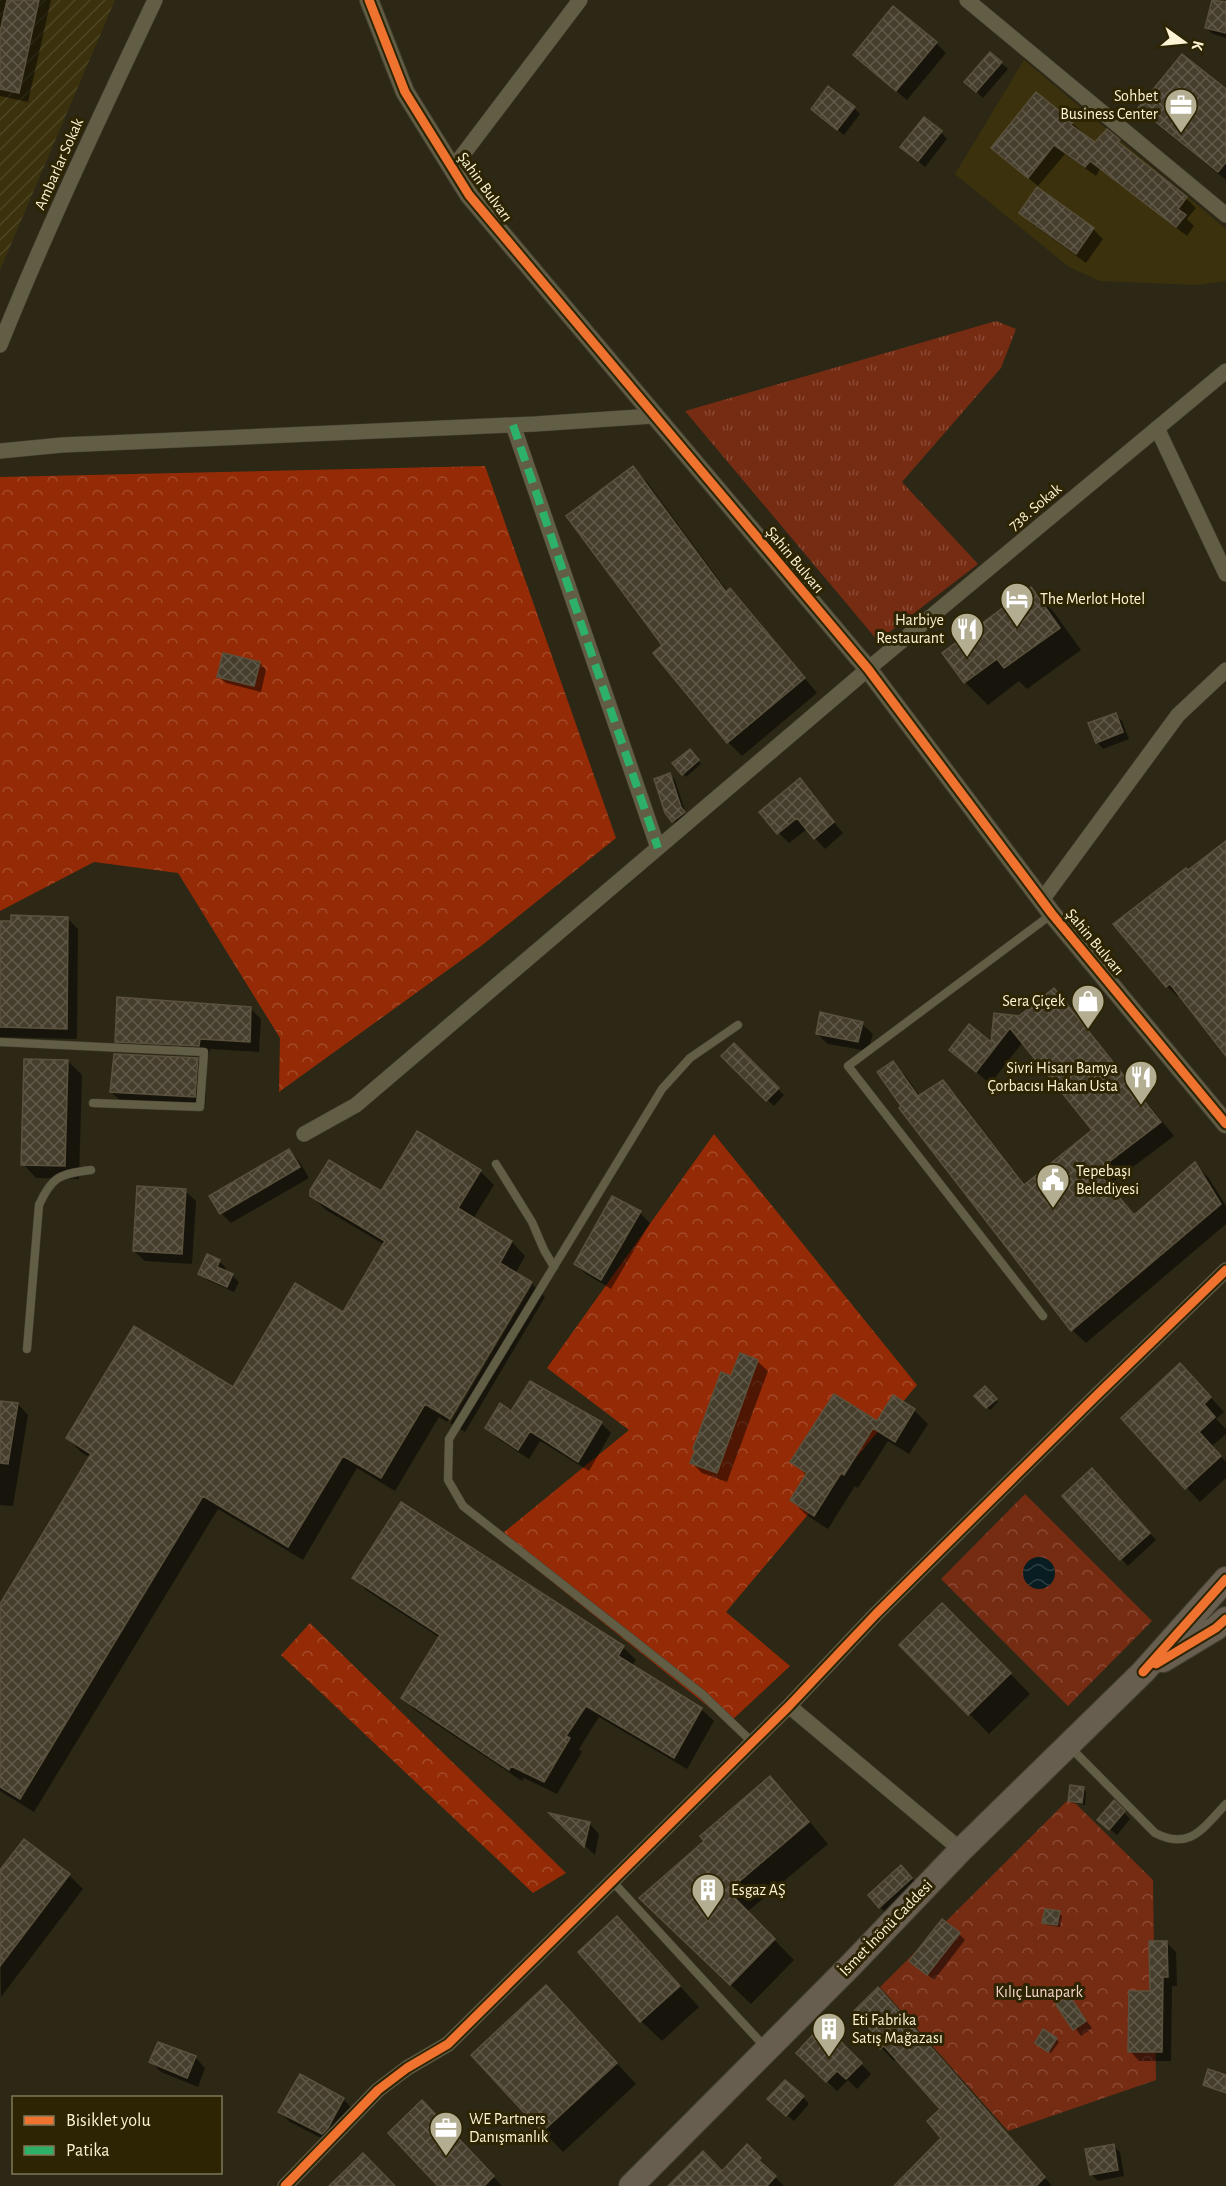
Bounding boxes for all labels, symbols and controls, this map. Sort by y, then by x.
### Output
north arrow [1154,12,1214,72]
text: K [1188,39,1206,53]
office icon: Sohbet Business Center [1163,87,1199,134]
place label: Sohbet Business Center [1060,88,1159,122]
street label: Ambarlar Sokak [32,115,87,212]
street label: Şahin Bulvarı [455,149,515,225]
street label: 738. Sokak [1005,480,1065,534]
street label: Şahin Bulvarı [763,524,827,596]
hotel icon: The Merlot Hotel [999,581,1035,628]
place label: The Merlot Hotel [1040,591,1145,607]
restaurant icon: Harbiye Restaurant [949,611,985,658]
place label: Harbiye Restaurant [876,612,944,646]
street label: Şahin Bulvarı [1063,906,1127,978]
shop icon: Sera Çiçek [1070,983,1106,1030]
place label: Sera Çiçek [1002,993,1066,1009]
restaurant icon: Sivri Hisarı Bamya Çorbacısı Hakan Usta [1123,1059,1159,1106]
place label: Sivri Hisarı Bamya Çorbacısı Hakan Usta [988,1060,1118,1094]
public building icon: Tepebaşı Belediyesi [1035,1162,1071,1209]
place label: Tepebaşı Belediyesi [1076,1163,1139,1198]
building icon: Esgaz AŞ [690,1872,726,1919]
street label: İsmet İnönü Caddesi [835,1876,936,1979]
place label: Esgaz AŞ [731,1882,786,1898]
park label: Kılıç Lunapark [995,1984,1083,2000]
building icon: Eti Fabrika Satış Mağazası [811,2011,847,2058]
place label: Eti Fabrika Satış Mağazası [852,2012,943,2046]
legend [12,2096,222,2174]
office icon: WE Partners Danışmanlık [428,2110,464,2157]
place label: WE Partners Danışmanlık [469,2111,549,2145]
text: Bisiklet yolu [66,2112,151,2130]
text: Patika [66,2142,109,2160]

